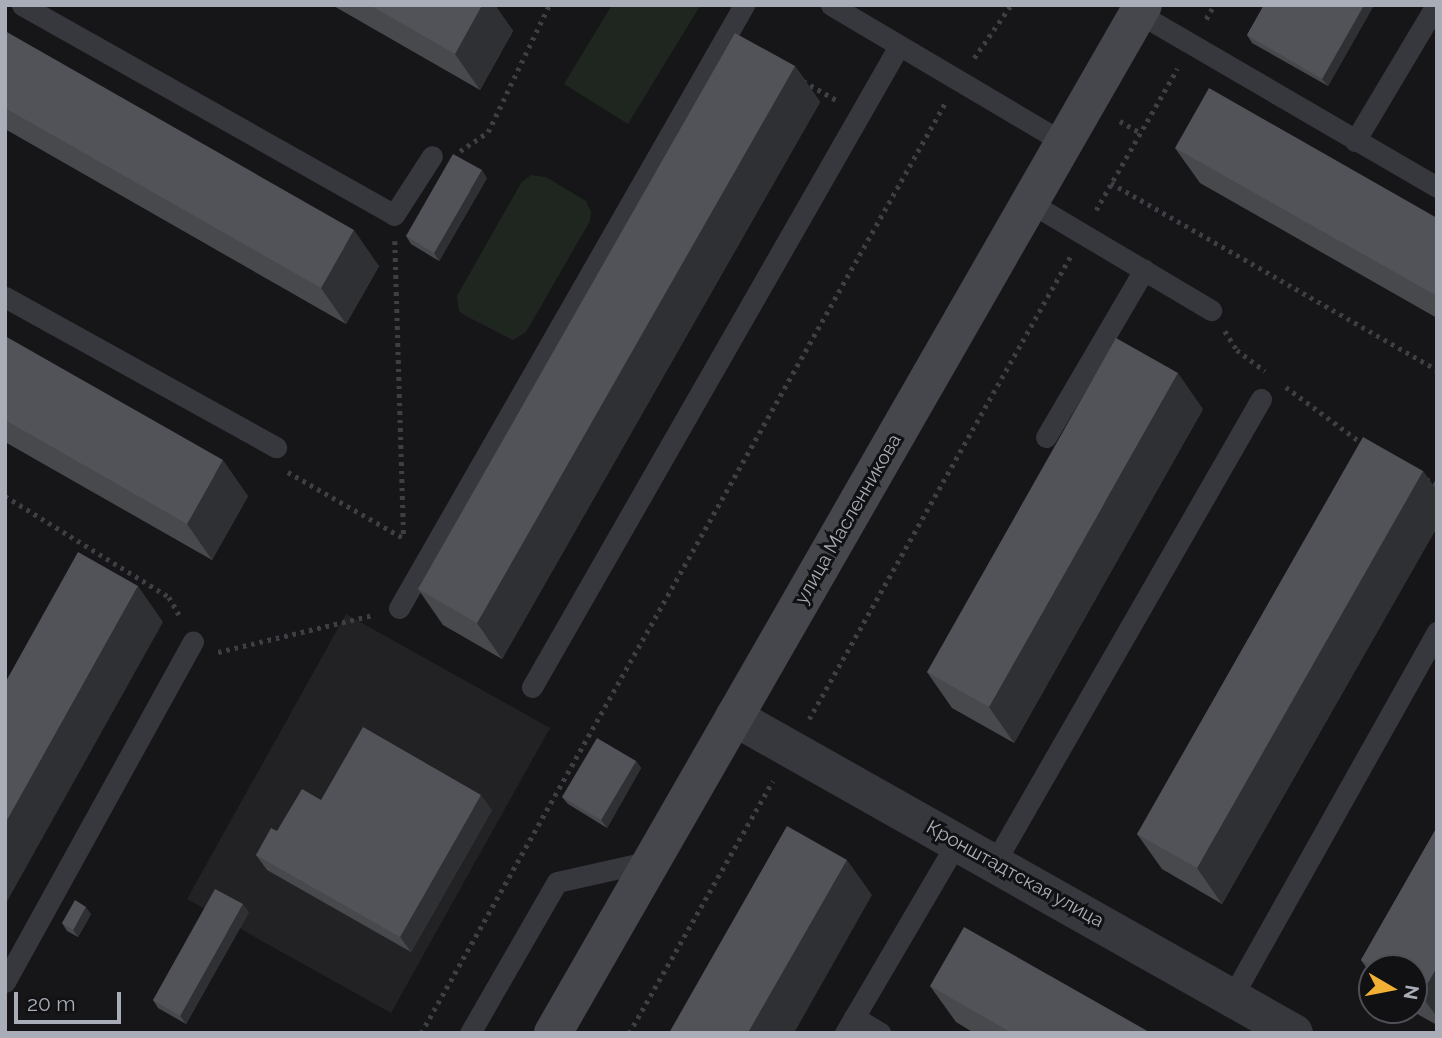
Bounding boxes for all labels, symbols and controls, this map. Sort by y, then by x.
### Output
street label: улица Масленникова [790,430,906,608]
street label: Кронштадтская улица [922,816,1108,932]
north arrow [1358,954,1428,1024]
scale bar [18,978,124,1022]
text: N [1400,983,1424,1001]
text: 20 m [27,991,75,1016]

